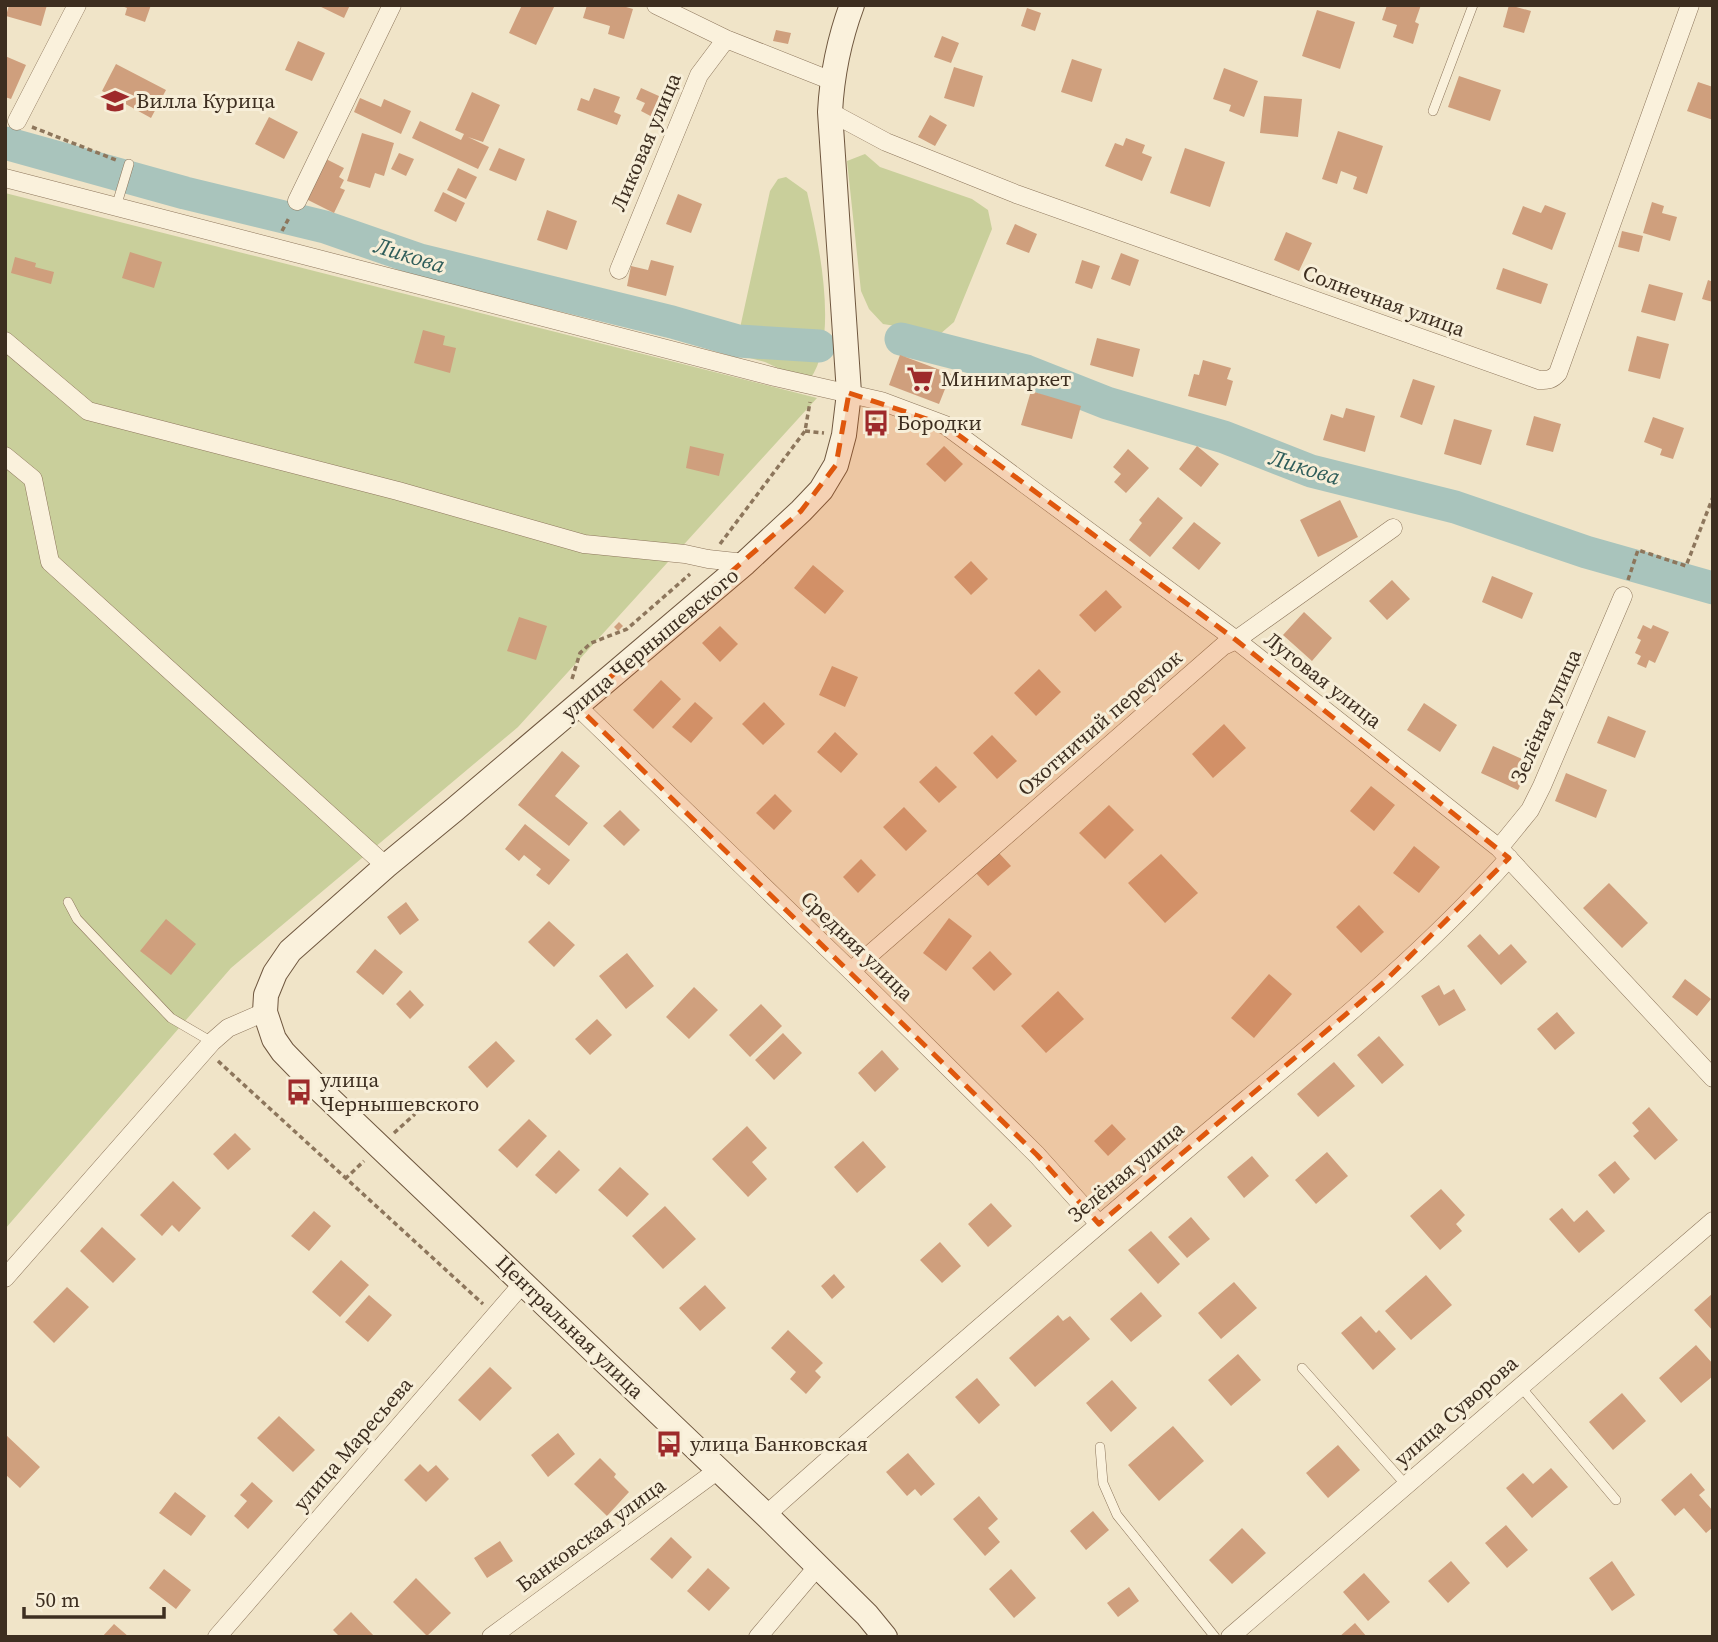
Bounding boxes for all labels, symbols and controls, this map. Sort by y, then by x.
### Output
street label: Ликовая улица [603,68,688,215]
school or university icon: Вилла Курица [100,86,130,116]
place label: Вилла Курица [136,86,275,115]
water label: Ликова [369,229,449,281]
street label: Солнечная улица [1299,258,1470,343]
supermarket icon: Минимаркет [905,364,935,394]
place label: Минимаркет [941,364,1071,393]
bus stop icon: Бородки [861,408,891,438]
place label: Бородки [897,408,982,437]
water label: Ликова [1264,441,1344,493]
street label: улица Чернышевского [555,561,745,726]
street label: Луговая улица [1258,624,1389,735]
street label: Охотничий переулок [1011,643,1189,802]
street label: Зелёная улица [1503,644,1588,787]
street label: Средняя улица [794,884,921,1007]
place label: улица Чернышевского [320,1065,479,1118]
bus stop icon: улица Чернышевского [284,1077,314,1107]
street label: Зелёная улица [1061,1114,1190,1229]
street label: Центральная улица [490,1248,651,1405]
street label: улица Суворова [1387,1348,1524,1473]
street label: улица Маресьева [286,1370,419,1517]
bus stop icon: улица Банковская [654,1429,684,1459]
place label: улица Банковская [690,1429,868,1458]
street label: Банковская улица [510,1470,671,1599]
scale bar [24,1576,164,1620]
text: 50 m [35,1585,80,1614]

